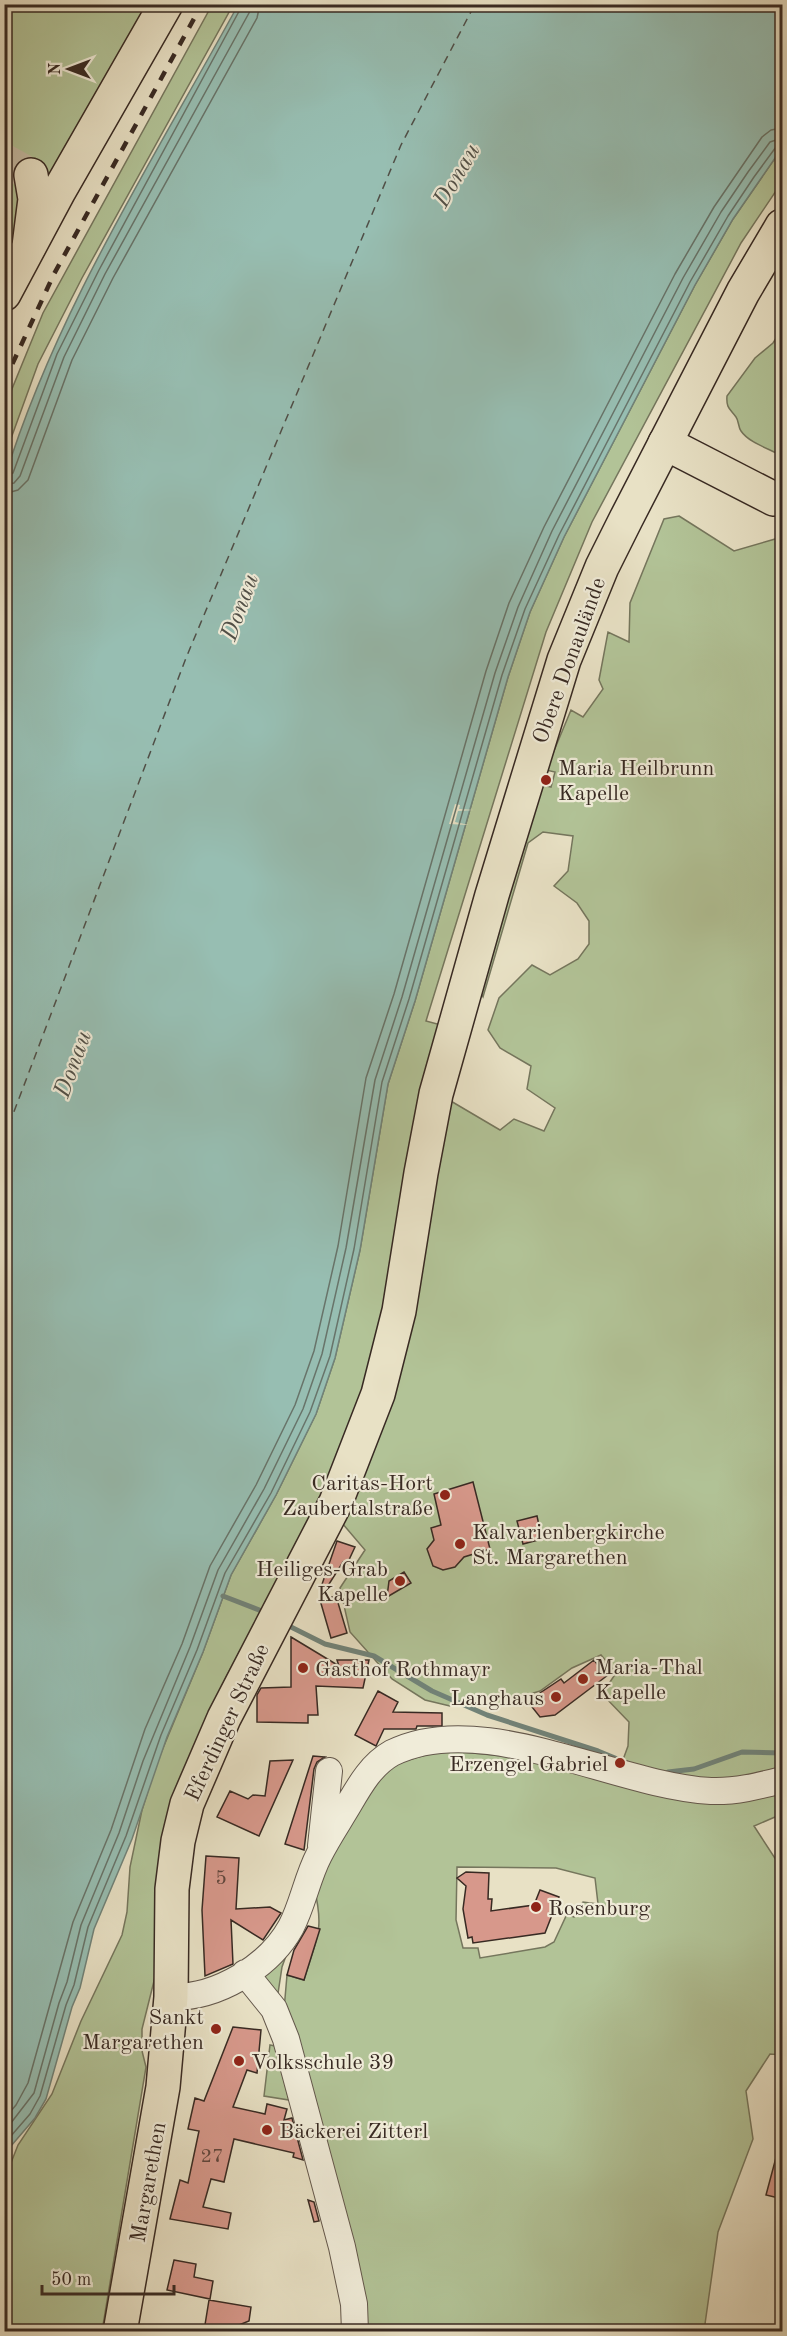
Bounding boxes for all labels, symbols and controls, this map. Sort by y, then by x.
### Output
north arrow [39,39,99,99]
text: N [48,62,64,75]
water label: Donau [429,140,486,213]
water label: Donau [217,571,264,645]
street label: Obere Donaulände [530,575,610,747]
place label: Maria Heilbrunn Kapelle [558,758,715,805]
marker: Maria Heilbrunn Kapelle [539,773,553,787]
water label: Donau [50,1028,97,1102]
place label: Caritas-Hort Zaubertalstraße [282,1473,433,1520]
marker: Caritas-Hort Zaubertalstraße [438,1488,452,1502]
place label: Kalvarienbergkirche St. Margarethen [472,1522,665,1569]
marker: Kalvarienbergkirche St. Margarethen [453,1537,467,1551]
place label: Heiliges-Grab Kapelle [256,1559,388,1606]
marker: Heiliges-Grab Kapelle [393,1574,407,1588]
street label: Eferdinger Straße [182,1641,274,1805]
place label: Maria-Thal Kapelle [595,1657,703,1704]
place label: Gasthof Rothmayr [315,1659,490,1681]
marker: Gasthof Rothmayr [296,1661,310,1675]
marker: Maria-Thal Kapelle [576,1672,590,1686]
place label: Langhaus [450,1688,544,1710]
marker: Langhaus [549,1690,563,1704]
place label: Erzengel Gabriel [449,1754,608,1776]
marker: Erzengel Gabriel [613,1756,627,1770]
house number: 5 [215,1869,227,1889]
place label: Rosenburg [548,1898,650,1920]
marker: Rosenburg [529,1900,543,1914]
place label: Sankt Margarethen [82,2007,204,2054]
marker: Sankt Margarethen [209,2022,223,2036]
place label: Volksschule 39 [251,2052,394,2074]
marker: Volksschule 39 [232,2054,246,2068]
street label: Margarethen [128,2120,170,2244]
place label: Bäckerei Zitterl [279,2121,428,2143]
marker: Bäckerei Zitterl [260,2123,274,2137]
house number: 27 [200,2147,224,2167]
scale bar [42,2258,174,2296]
text: 50 m [51,2271,91,2289]

